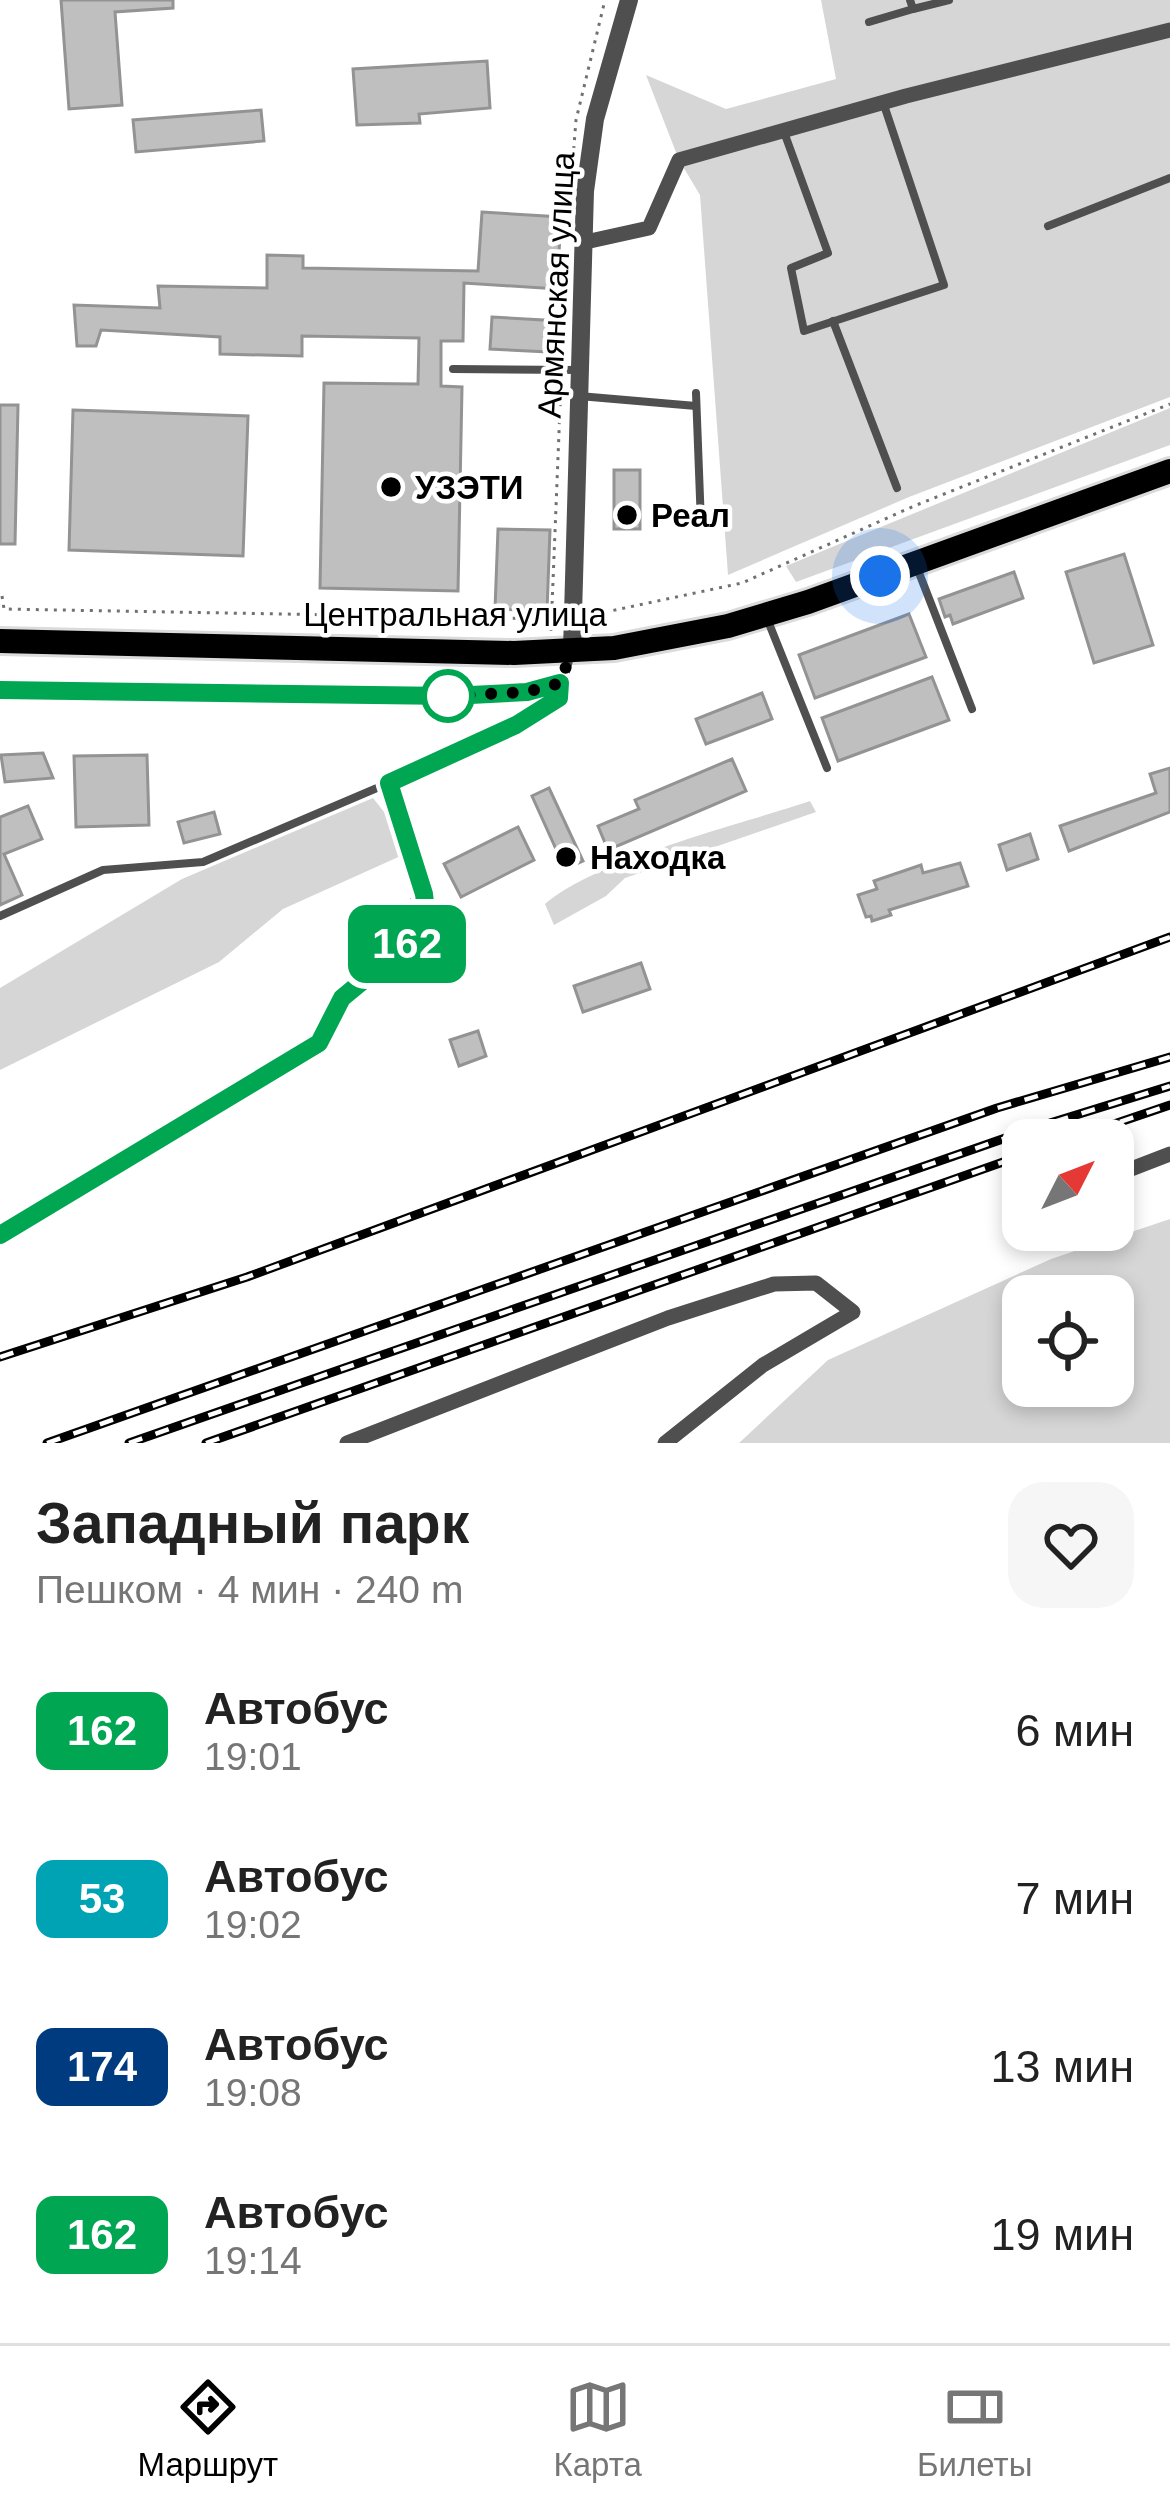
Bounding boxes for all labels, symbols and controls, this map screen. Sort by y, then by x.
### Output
street label: Армянская улица [531,150,581,419]
place label: УЗЭТИ [415,469,524,506]
marker: УЗЭТИ [378,474,404,500]
place label: Реал [651,497,730,534]
marker: Реал [614,502,640,528]
your location [850,546,910,606]
street label: Центральная улица [303,596,607,633]
unlabelled marker [423,671,473,721]
place label: Находка [590,839,726,876]
marker: Находка [553,844,579,870]
line badge: 162 [338,905,476,983]
text: 162 [372,920,442,967]
north arrow [1002,1119,1134,1251]
map controls [1002,1119,1134,1407]
button: locate [1002,1275,1134,1407]
button: heart [1008,1482,1134,1608]
text: Западный парк [36,1491,469,1555]
text: Пешком · 4 мин · 240 m [36,1568,463,1611]
text: Автобус [204,1683,389,1734]
text: 6 мин [1016,1705,1134,1756]
text: 162 [67,1707,137,1754]
text: 19:01 [204,1735,302,1778]
text: Автобус [204,1851,389,1902]
text: 7 мин [1016,1873,1134,1924]
text: 53 [79,1875,125,1922]
text: 19:02 [204,1903,302,1946]
text: Автобус [204,2019,389,2070]
text: 13 мин [991,2041,1134,2092]
text: 174 [67,2043,137,2090]
text: 19:08 [204,2071,302,2114]
text: Автобус [204,2187,389,2238]
text: 19 мин [991,2209,1134,2260]
text: 162 [67,2211,137,2258]
text: 19:14 [204,2239,302,2282]
tab: Маршрут [138,2374,278,2484]
tab: Карта [553,2374,642,2484]
tab: Билеты [917,2374,1032,2484]

